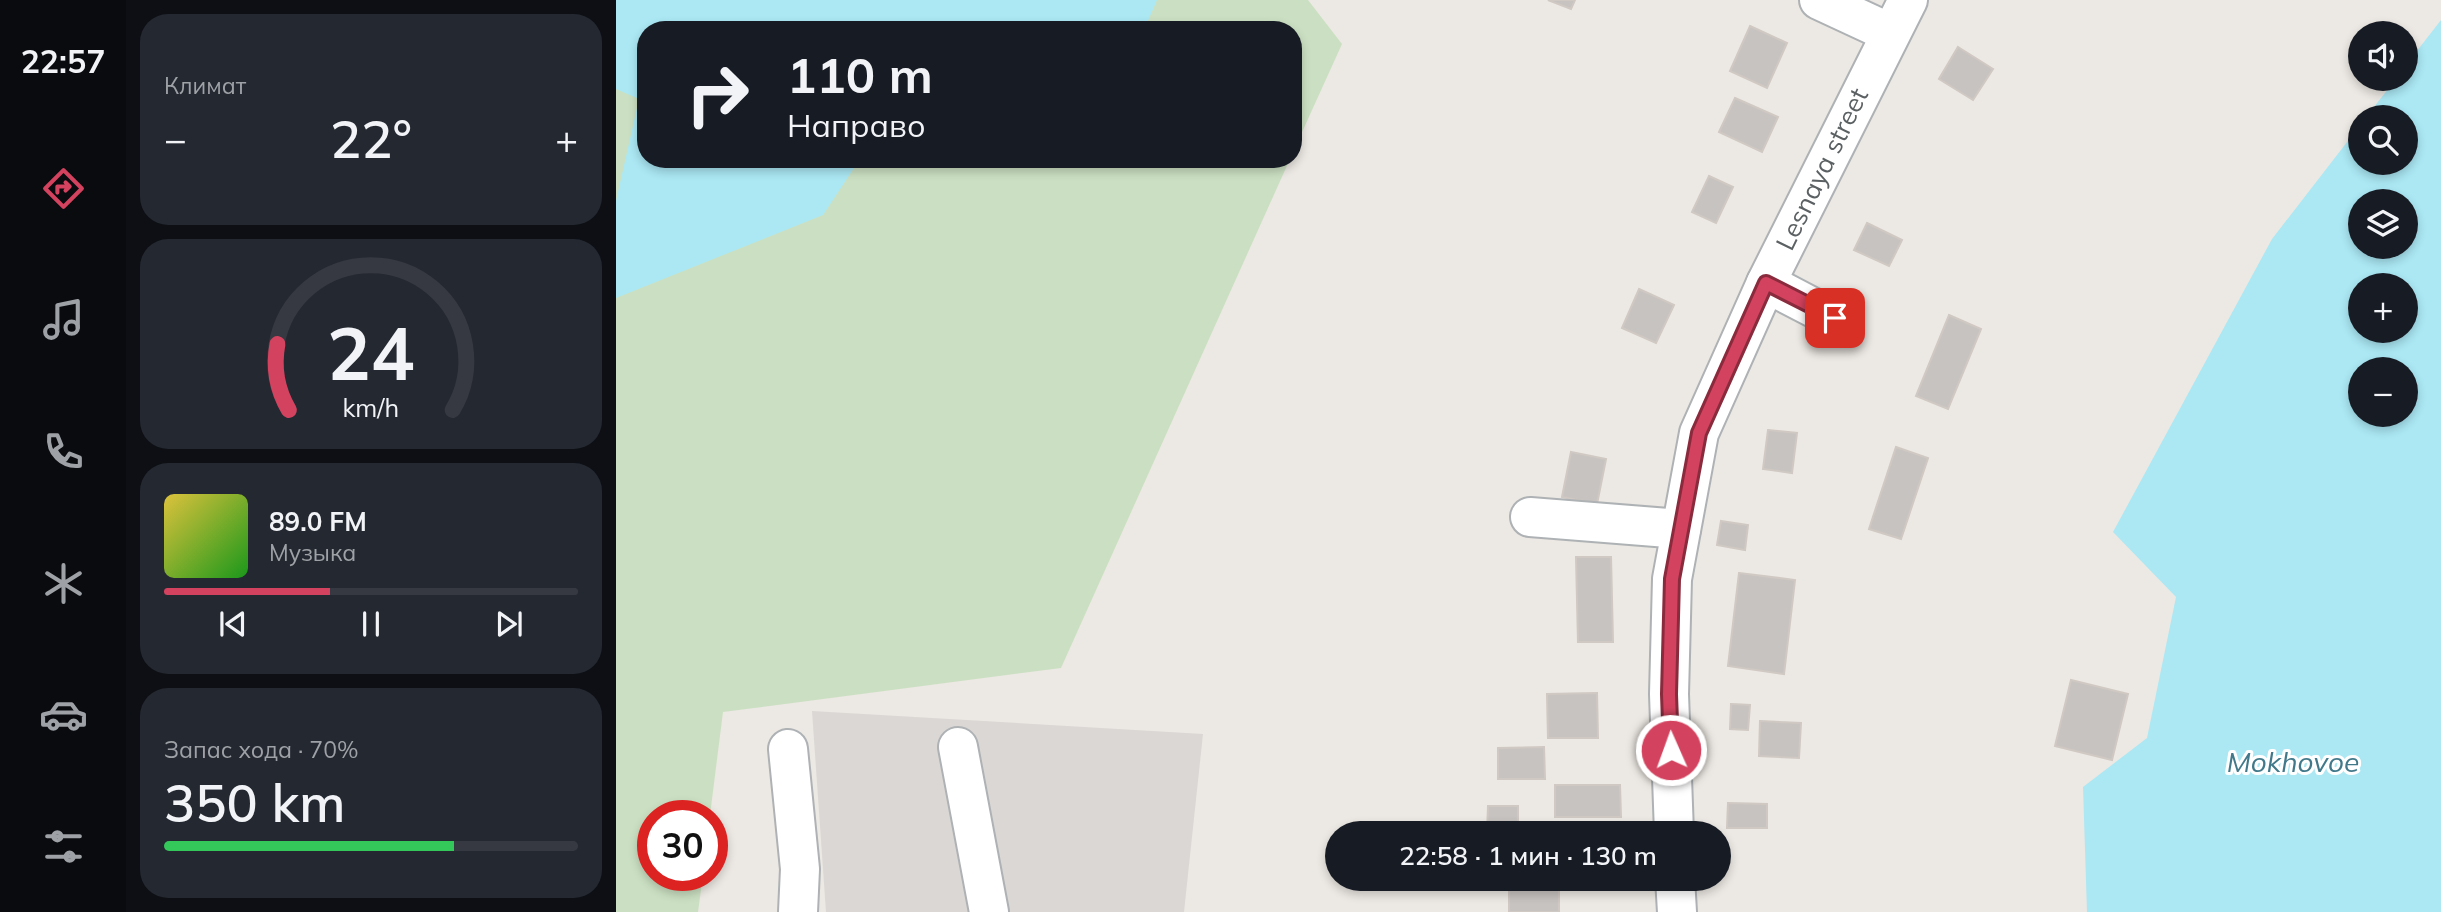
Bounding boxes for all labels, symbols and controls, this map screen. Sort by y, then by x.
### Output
map controls [2348,21,2418,427]
button: sound [2348,21,2418,91]
text: 22:57 [21,41,105,81]
text: 110 m [787,44,933,105]
icon: right [672,49,763,140]
text: Климат [164,71,246,100]
street label: Lesnaya street [1768,82,1875,255]
text: Направо [787,105,926,145]
button: search [2348,105,2418,175]
text: 22° [330,106,412,171]
text: − [164,115,187,163]
text: + [555,115,578,163]
icon: directions [39,164,88,213]
button: layers [2348,189,2418,259]
button: + [2348,273,2418,343]
pin [1805,288,1865,348]
icon: music [39,295,88,344]
icon: arrive [1816,299,1854,337]
text: 24 [327,307,415,398]
button: − [2348,357,2418,427]
text: km/h [343,392,399,423]
icon: phone [39,427,88,476]
text: 89.0 FM [269,505,367,538]
text: Музыка [269,538,356,567]
icon: climate [39,559,88,608]
icon: previous [214,605,252,643]
icon: pause [352,605,390,643]
icon: next [490,605,528,643]
icon: car [39,690,88,739]
position arrow [1634,713,1708,787]
text: Запас хода · 70% [164,735,359,764]
water label: Mokhovoe [2227,744,2359,779]
text: 350 km [164,770,345,835]
speed limit sign: 30 [637,800,728,891]
icon: filters [39,822,88,871]
text: 22:58 · 1 мин · 130 m [1399,839,1657,872]

